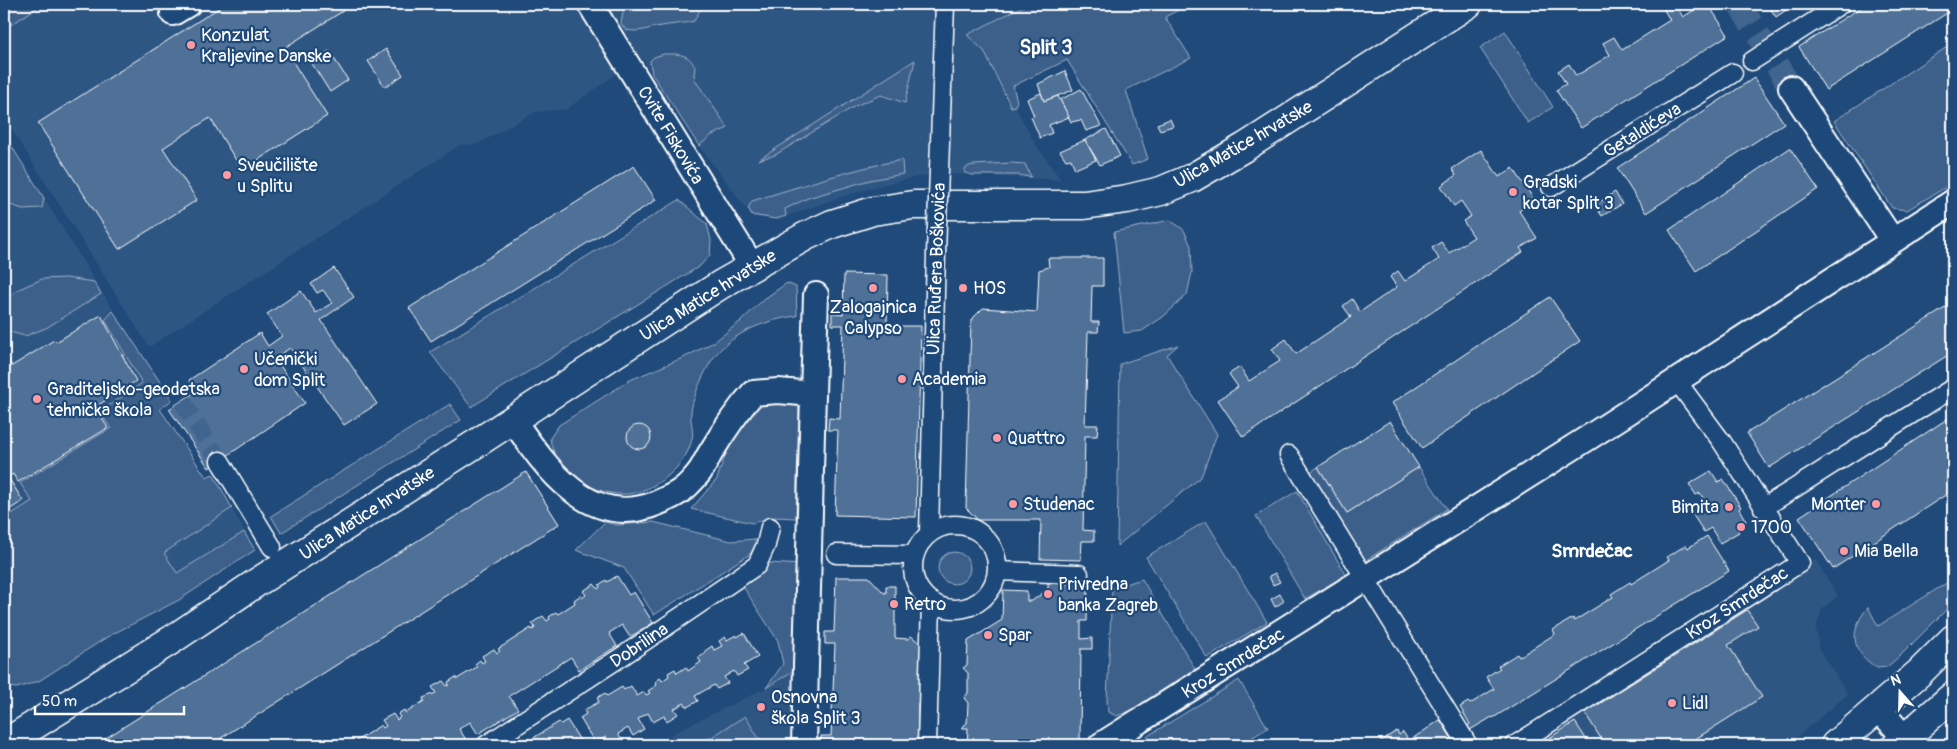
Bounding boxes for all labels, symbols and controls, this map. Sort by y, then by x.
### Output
place label: Konzulat Kraljevine Danske [201,24,332,68]
district label: Split 3 [1020,35,1072,60]
marker: Konzulat Kraljevine Danske [185,39,197,51]
street label: Cvite Fiskovića [632,82,709,189]
street label: Ulica Matice hrvatske [1170,95,1317,194]
street label: Getaldićeva [1599,98,1685,163]
place label: Sveučilište u Splitu [237,154,318,198]
marker: Sveučilište u Splitu [221,169,233,181]
place label: Gradski kotar Split 3 [1523,171,1614,215]
street label: Ulica Ruđera Boškovića [922,182,951,356]
marker: Gradski kotar Split 3 [1507,186,1519,198]
street label: Ulica Matice hrvatske [636,244,781,347]
place label: HOS [973,277,1006,300]
marker: Zalogajnica Calypso [867,282,879,294]
marker: HOS [957,282,969,294]
place label: Zalogajnica Calypso [829,296,917,340]
place label: Učenički dom Split [254,348,326,392]
marker: Učenički dom Split [238,363,250,375]
place label: Academia [912,368,986,391]
marker: Academia [896,373,908,385]
place label: Graditeljsko-geodetska tehnička škola [46,378,220,422]
marker: Graditeljsko-geodetska tehnička škola [31,393,43,405]
place label: Quattro [1007,427,1065,450]
marker: Quattro [991,432,1003,444]
street label: Ulica Matice hrvatske [295,461,439,566]
place label: Studenac [1023,493,1095,516]
place label: Monter [1811,493,1867,516]
place label: Bimita [1671,496,1719,519]
marker: Studenac [1007,498,1019,510]
marker: Monter [1870,498,1882,510]
marker: Bimita [1723,501,1735,513]
place label: 1700 [1751,516,1792,539]
marker: 1700 [1735,521,1747,533]
district label: Smrdečac [1551,539,1633,563]
place label: Mia Bella [1854,540,1918,563]
marker: Mia Bella [1838,545,1850,557]
street label: Kroz Smrdečac [1682,562,1793,645]
place label: Privredna banka Zagreb [1058,573,1158,617]
marker: Privredna banka Zagreb [1042,588,1054,600]
place label: Retro [904,593,947,616]
marker: Retro [888,598,900,610]
street label: Dobrilina [606,618,673,673]
street label: Kroz Smrdečac [1178,623,1289,704]
place label: Spar [998,624,1032,647]
marker: Spar [982,629,994,641]
north arrow [1874,666,1924,716]
text: N [1888,671,1903,690]
scale bar [35,684,184,716]
place label: Osnovna škola Split 3 [771,686,860,730]
text: 50 m [42,692,77,711]
place label: Lidl [1682,692,1708,715]
marker: Lidl [1666,697,1678,709]
marker: Osnovna škola Split 3 [755,701,767,713]

